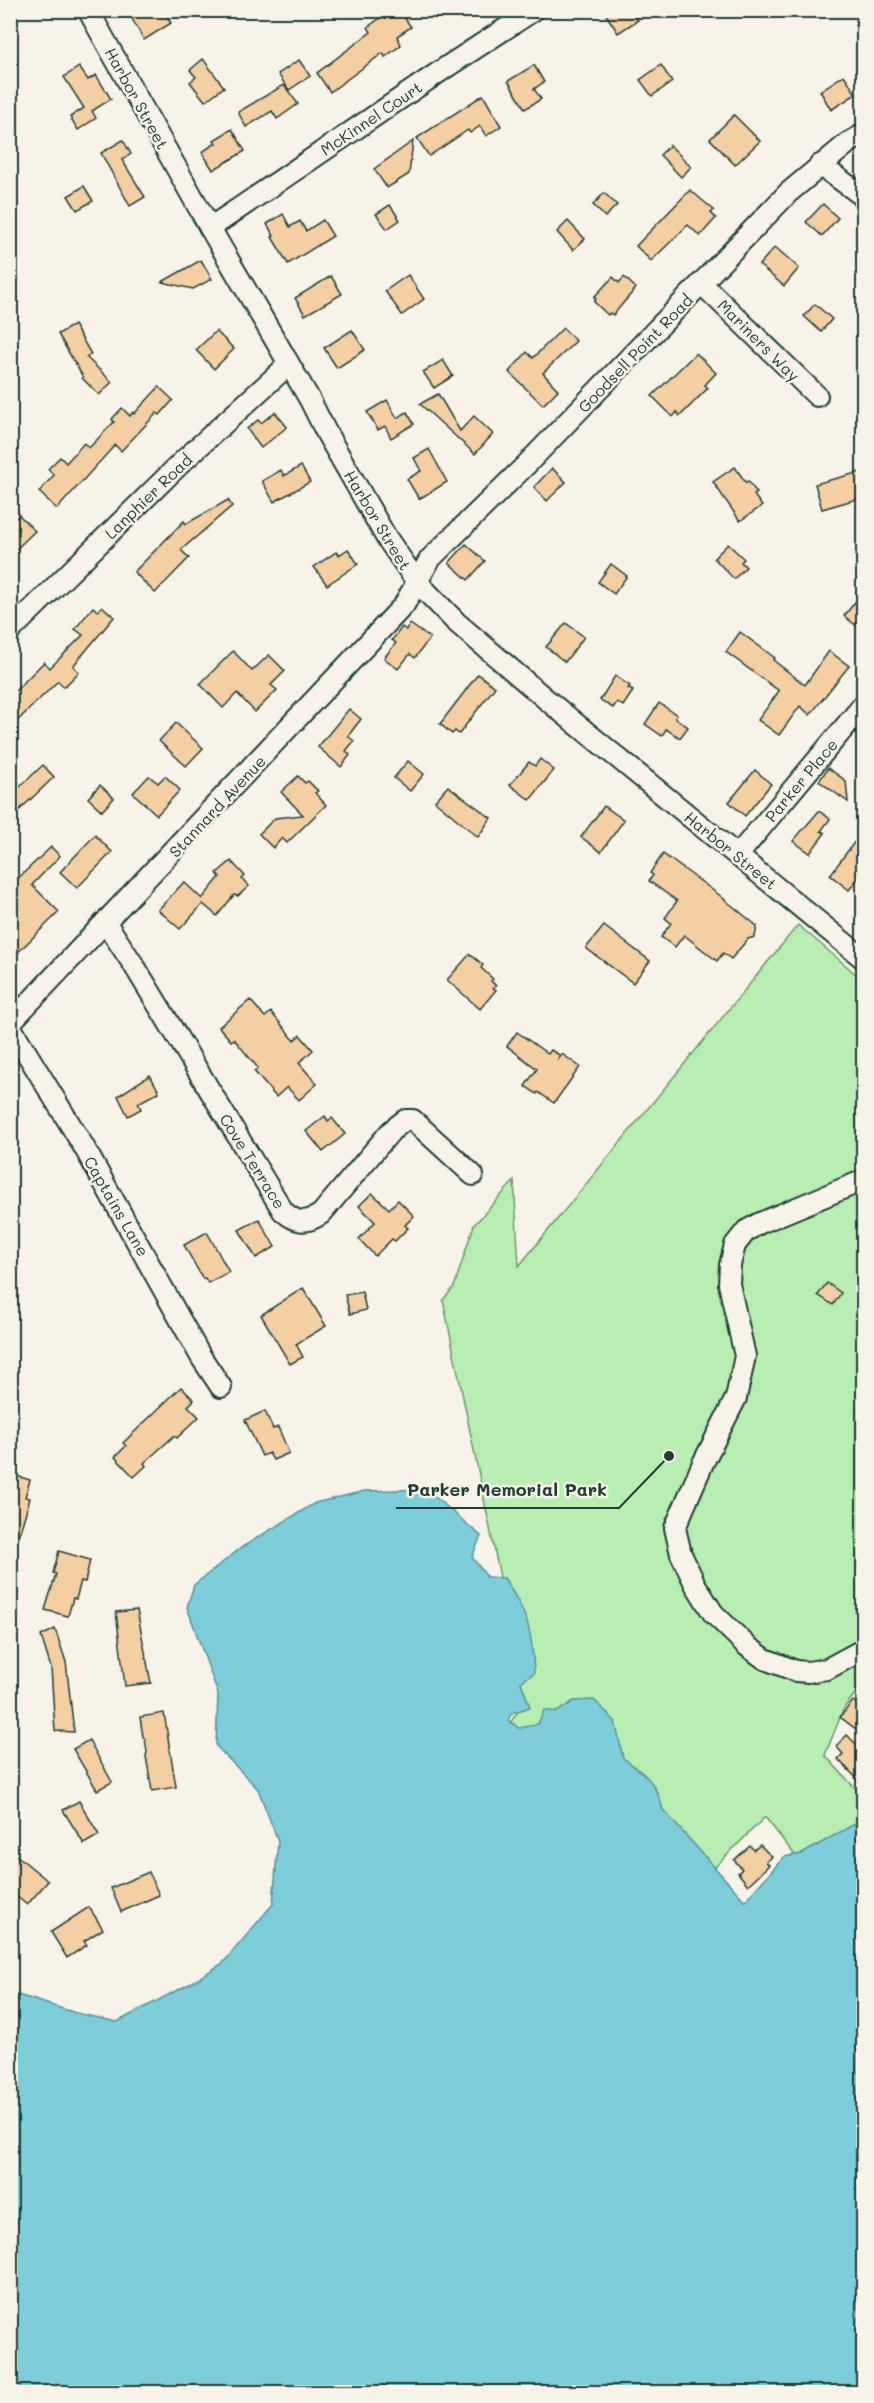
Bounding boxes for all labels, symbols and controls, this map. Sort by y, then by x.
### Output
street label: Harbor Street [100,43,174,153]
street label: McKinnel Court [316,76,426,160]
street label: Goodsell Point Road [573,289,697,417]
street label: Mariners Way [713,294,805,386]
street label: Lanphier Road [100,449,196,543]
street label: Harbor Street [340,466,416,574]
street label: Parker Place [760,734,842,826]
street label: Stannard Avenue [164,750,270,862]
street label: Harbor Street [680,806,782,894]
street label: Cove Terrace [215,1109,291,1213]
street label: Captains Lane [80,1152,154,1260]
callout: Parker Memorial Park [396,1472,619,1508]
text: Parker Memorial Park [407,1477,607,1501]

